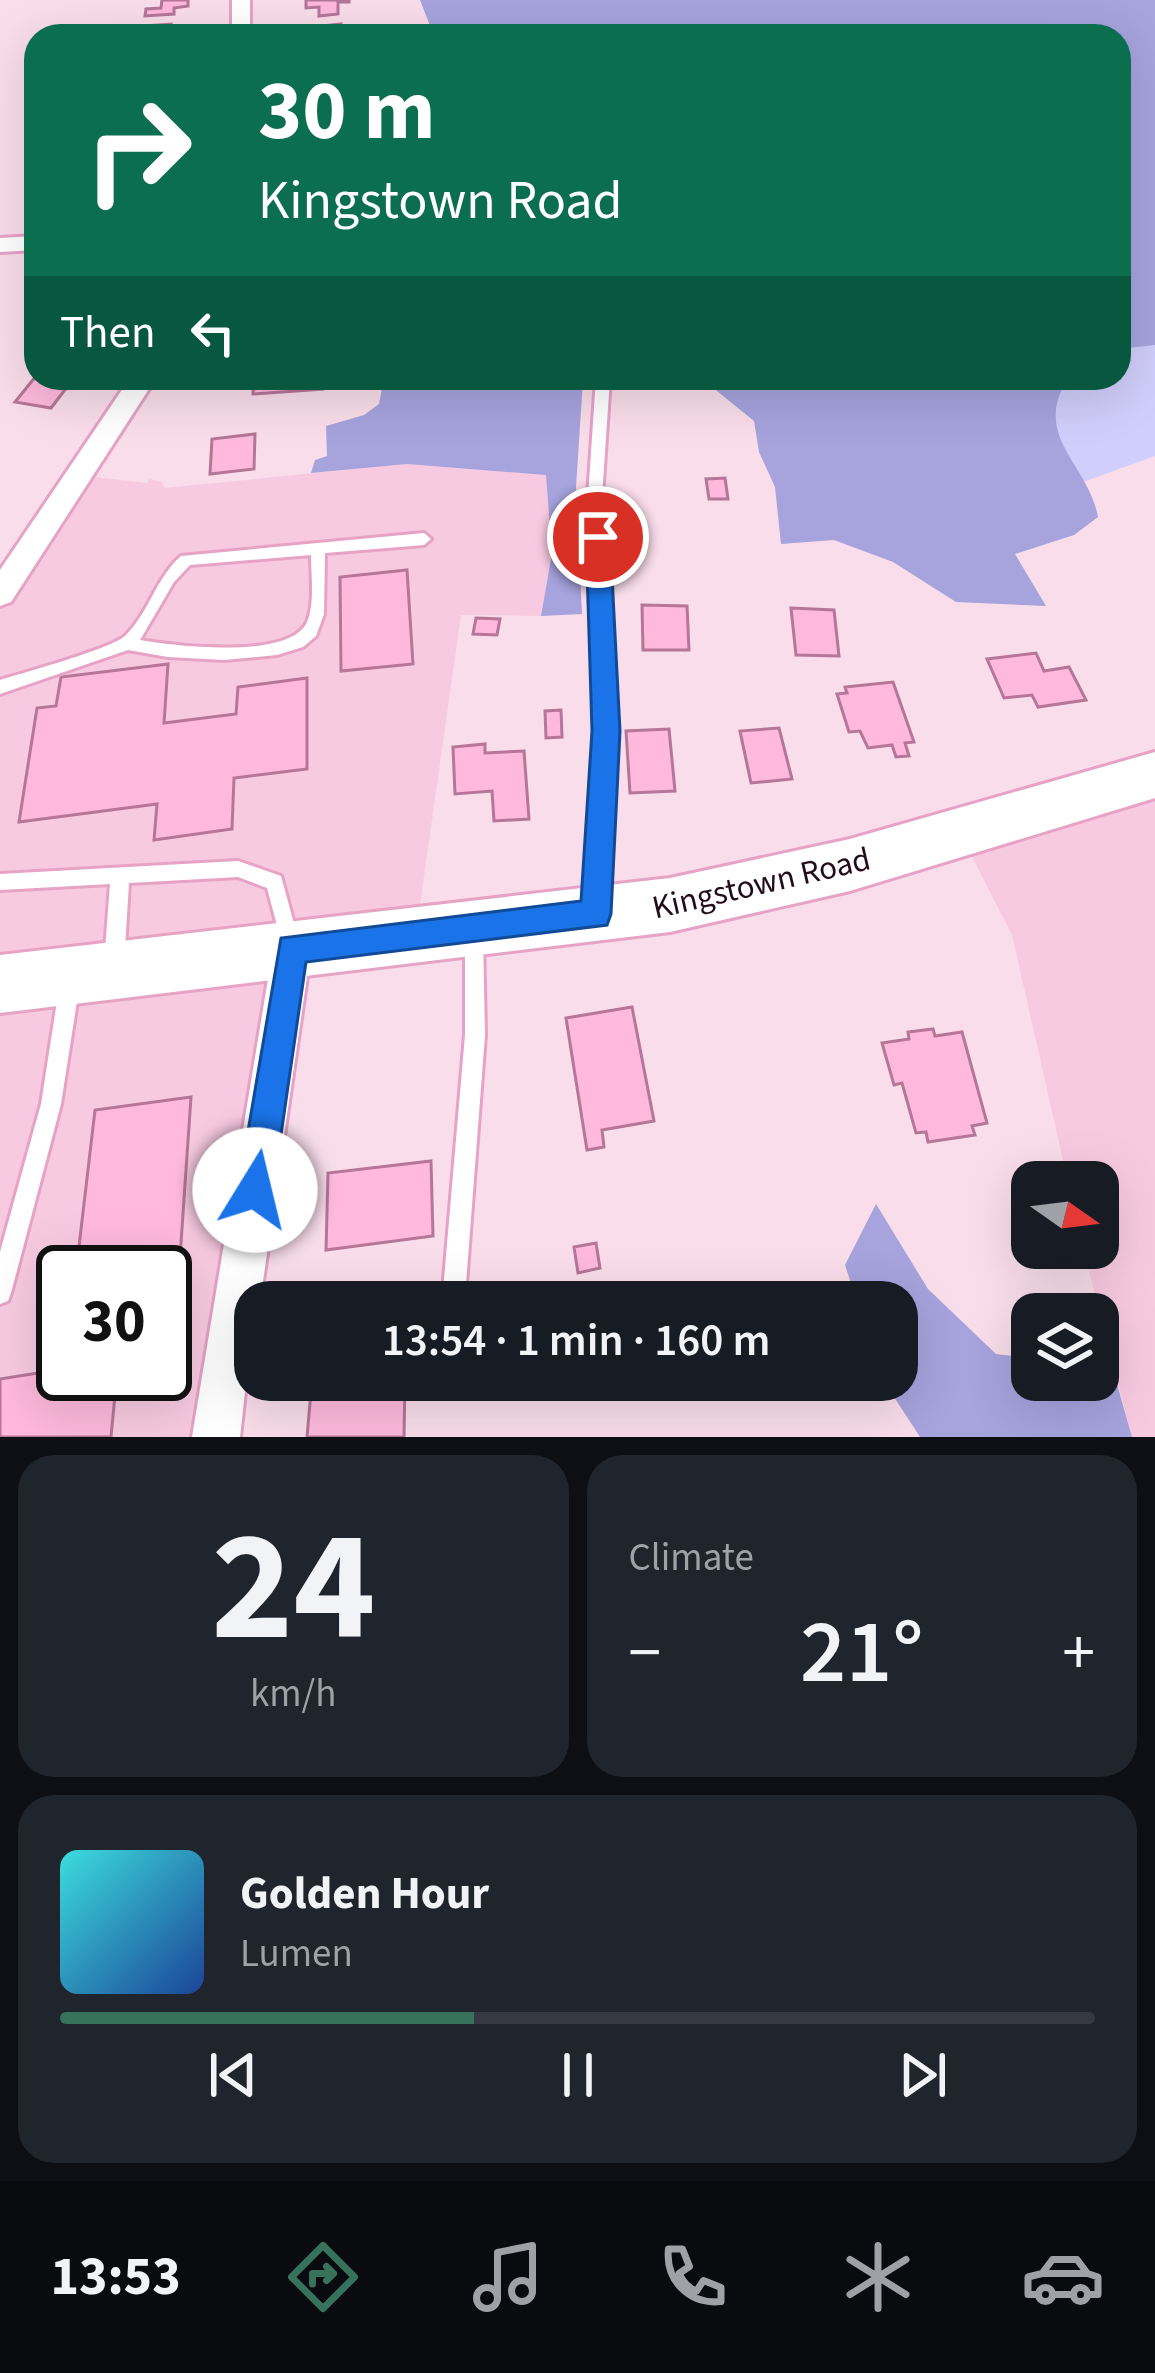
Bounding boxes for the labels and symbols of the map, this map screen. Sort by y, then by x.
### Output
pin [547,486,649,588]
street label: Kingstown Road [648,836,875,931]
position arrow [192,1127,318,1253]
north arrow [1011,1161,1119,1269]
speed limit sign: 30 [36,1245,192,1401]

